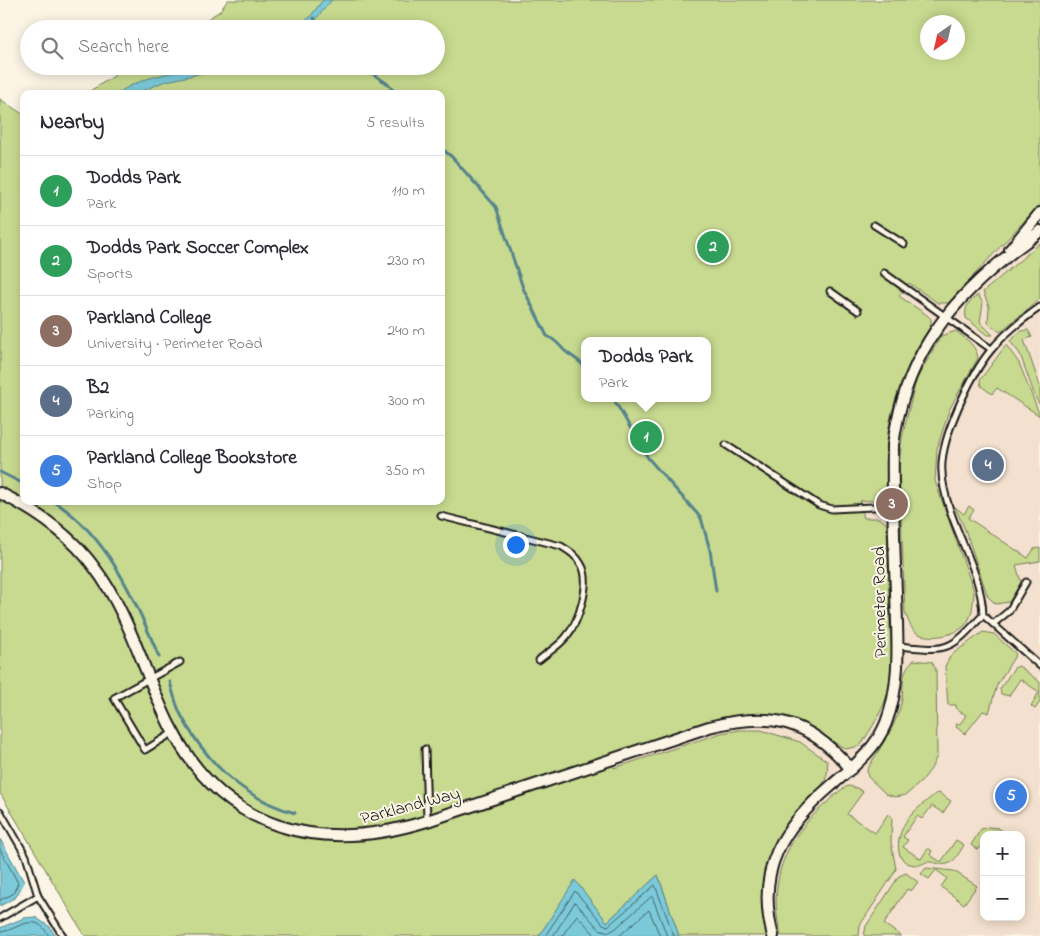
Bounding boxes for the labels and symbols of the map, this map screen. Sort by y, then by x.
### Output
north arrow [920,15,965,60]
pin: 2 [697,228,729,266]
pin: 1 [630,418,662,456]
pin: 4 [972,446,1004,484]
pin: 3 [876,485,908,523]
your location [503,532,529,558]
street label: Perimeter Road [867,546,895,658]
pin: 5 [995,777,1027,815]
street label: Parkland Way [358,781,463,833]

